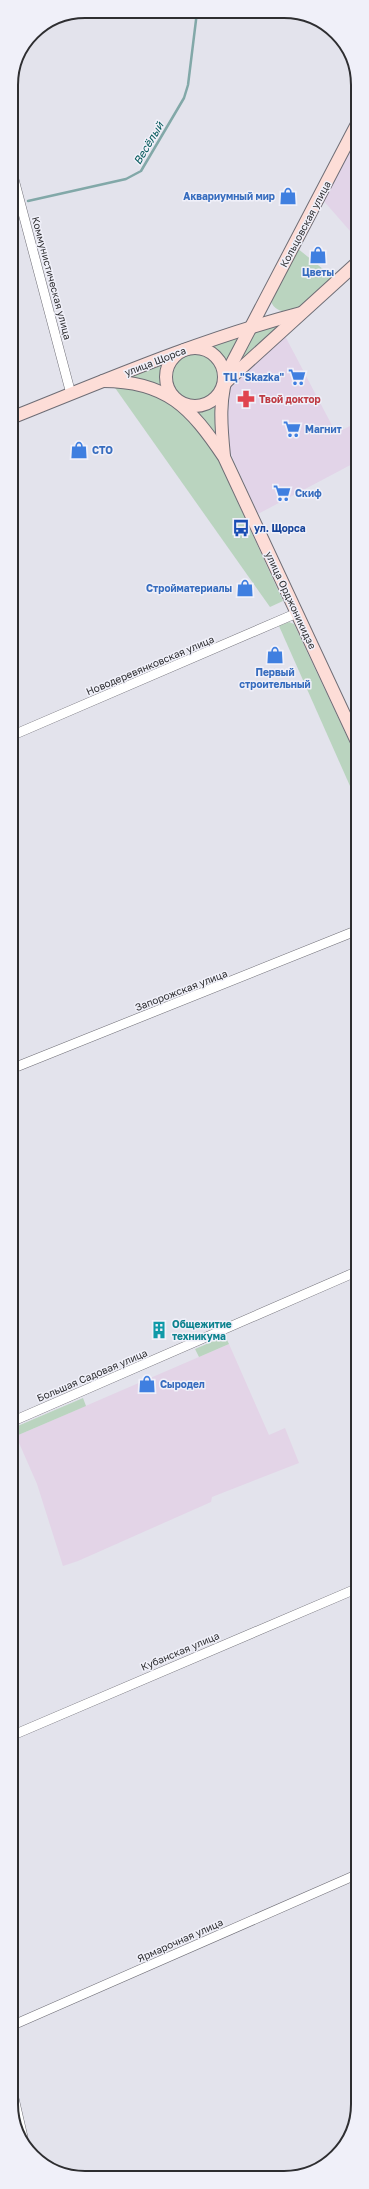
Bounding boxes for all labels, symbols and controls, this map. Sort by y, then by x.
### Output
water label: Весёлый [130,118,166,167]
street label: Кольцовская улица [277,179,333,269]
shop icon: Аквариумный мир [278,186,298,206]
place label: Аквариумный мир [183,190,275,202]
street label: Коммунистическая улица [30,215,74,341]
shop icon: Цветы [308,245,328,265]
place label: Цветы [302,266,334,278]
street label: улица Щорса [123,344,187,378]
supermarket icon: ТЦ "Skazka" [287,367,307,387]
place label: ТЦ "Skazka" [223,371,284,383]
pharmacy icon: Твой доктор [236,389,256,409]
place label: Твой доктор [259,393,321,405]
supermarket icon: Магнит [282,419,302,439]
place label: Магнит [305,423,342,435]
shop icon: СТО [69,440,89,460]
place label: СТО [92,444,113,456]
supermarket icon: Скиф [272,483,292,503]
place label: Скиф [295,487,322,499]
bus stop icon: ул. Щорса [231,518,251,538]
place label: ул. Щорса [254,522,306,534]
street label: улица Орджоникидзе [263,549,319,651]
shop icon: Стройматериалы [235,578,255,598]
place label: Стройматериалы [146,582,232,594]
street label: Новодеревянковская улица [84,633,216,697]
shop icon: Первый строительный [265,645,285,665]
place label: Первый строительный [239,666,311,690]
street label: Запорожская улица [133,967,229,1013]
place label: Общежитие техникума [172,1318,232,1342]
building icon: Общежитие техникума [149,1320,169,1340]
street label: Большая Садовая улица [35,1346,149,1404]
shop icon: Сыродел [137,1374,157,1394]
place label: Сыродел [160,1378,205,1390]
street label: Кубанская улица [139,1629,221,1673]
street label: Ярмарочная улица [135,1916,225,1964]

